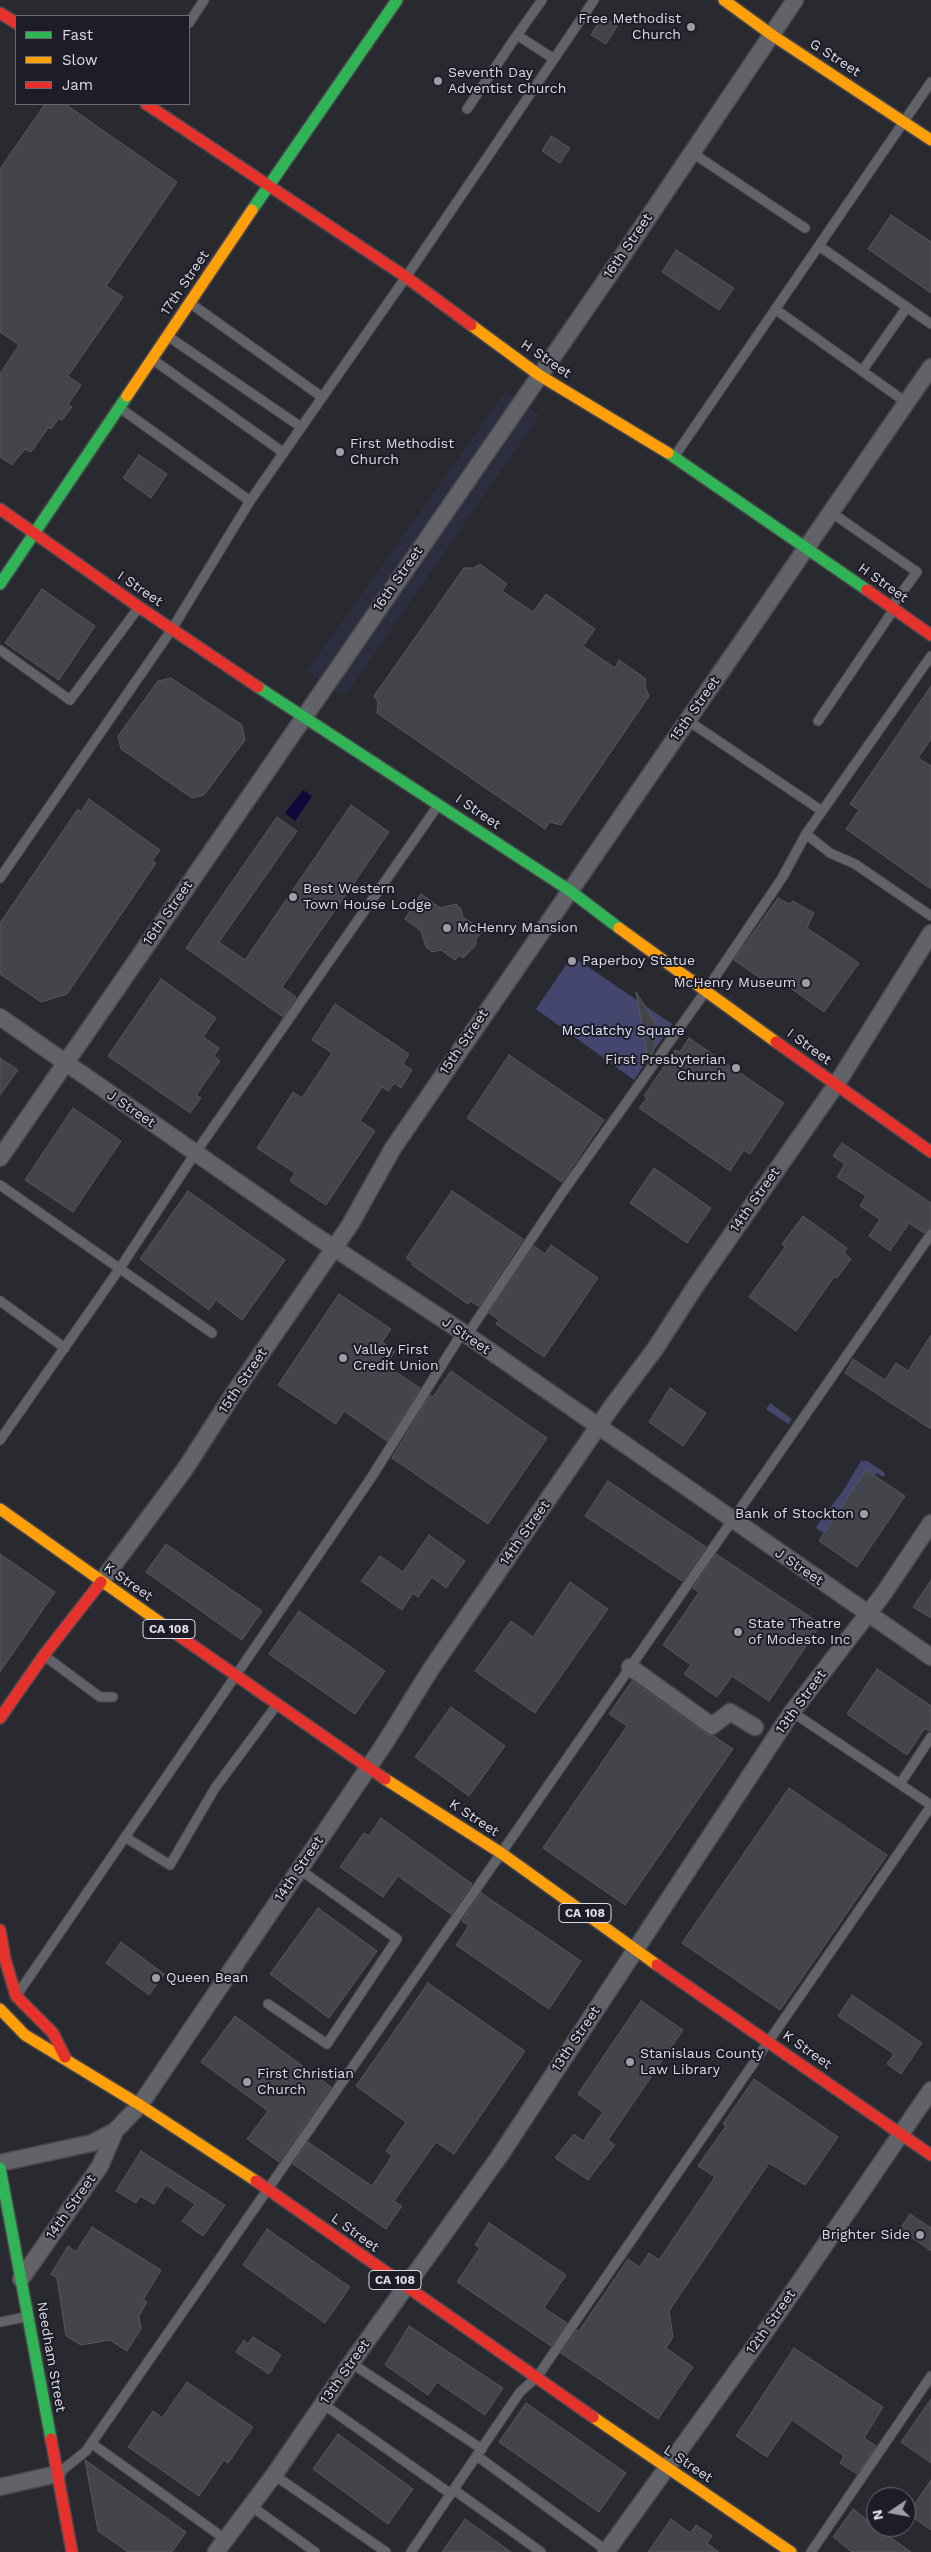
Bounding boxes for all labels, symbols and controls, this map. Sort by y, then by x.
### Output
place label: Free Methodist Church [578,11,681,44]
legend [15,15,190,105]
marker: Free Methodist Church [685,21,697,33]
text: Fast [62,26,93,44]
street label: G Street [807,35,863,81]
text: Slow [62,51,98,69]
place label: Seventh Day Adventist Church [448,65,566,98]
marker: Seventh Day Adventist Church [432,75,444,87]
text: Jam [62,76,93,94]
street label: 16th Street [600,210,656,282]
street label: 17th Street [157,247,213,319]
street label: H Street [518,336,574,382]
place label: First Methodist Church [350,436,454,468]
marker: First Methodist Church [334,446,346,458]
street label: 16th Street [369,543,427,615]
street label: H Street [855,560,911,606]
street label: I Street [114,568,166,610]
street label: 15th Street [667,673,723,745]
street label: I Street [452,791,504,833]
street label: 16th Street [139,877,197,949]
place label: Best Western Town House Lodge [303,881,432,914]
marker: Best Western Town House Lodge [287,891,299,903]
place label: McHenry Mansion [457,920,578,936]
marker: McHenry Mansion [441,922,453,934]
place label: Paperboy Statue [582,953,695,969]
marker: Paperboy Statue [566,955,578,967]
place label: McHenry Museum [674,975,796,991]
marker: McHenry Museum [800,977,812,989]
street label: 15th Street [436,1006,492,1078]
park label: McClatchy Square [561,1023,685,1039]
street label: I Street [783,1025,835,1069]
place label: First Presbyterian Church [605,1052,726,1084]
marker: First Presbyterian Church [730,1062,742,1074]
street label: J Street [104,1087,158,1131]
street label: 14th Street [726,1164,784,1236]
street label: J Street [439,1314,493,1358]
place label: Valley First Credit Union [353,1342,439,1374]
street label: 15th Street [215,1345,271,1417]
marker: Valley First Credit Union [337,1352,349,1364]
street label: 14th Street [496,1497,554,1569]
place label: Bank of Stockton [735,1506,854,1522]
marker: Bank of Stockton [858,1508,870,1520]
street label: J Street [772,1545,826,1589]
street label: K Street [100,1559,156,1605]
place label: State Theatre of Modesto Inc [748,1616,851,1648]
road number: CA 108 [143,1620,195,1638]
marker: State Theatre of Modesto Inc [732,1626,744,1638]
street label: 13th Street [772,1667,830,1737]
street label: K Street [446,1796,502,1840]
street label: 14th Street [271,1833,327,1905]
road number: CA 108 [559,1904,611,1922]
place label: Queen Bean [166,1970,249,1986]
marker: Queen Bean [150,1972,162,1984]
street label: 13th Street [548,2003,604,2075]
street label: K Street [779,2027,835,2073]
place label: Stanislaus County Law Library [640,2046,764,2078]
marker: Stanislaus County Law Library [624,2056,636,2068]
place label: First Christian Church [257,2066,354,2098]
marker: First Christian Church [241,2076,253,2088]
street label: 14th Street [42,2171,100,2243]
street label: L Street [328,2210,382,2256]
place label: Brighter Side [821,2227,910,2243]
marker: Brighter Side [914,2229,926,2241]
road number: CA 108 [369,2270,421,2290]
street label: 12th Street [743,2286,799,2358]
street label: Needham Street [33,2300,69,2414]
street label: 13th Street [317,2336,373,2408]
street label: L Street [660,2442,716,2486]
north arrow [866,2487,916,2537]
text: N [868,2508,886,2522]

